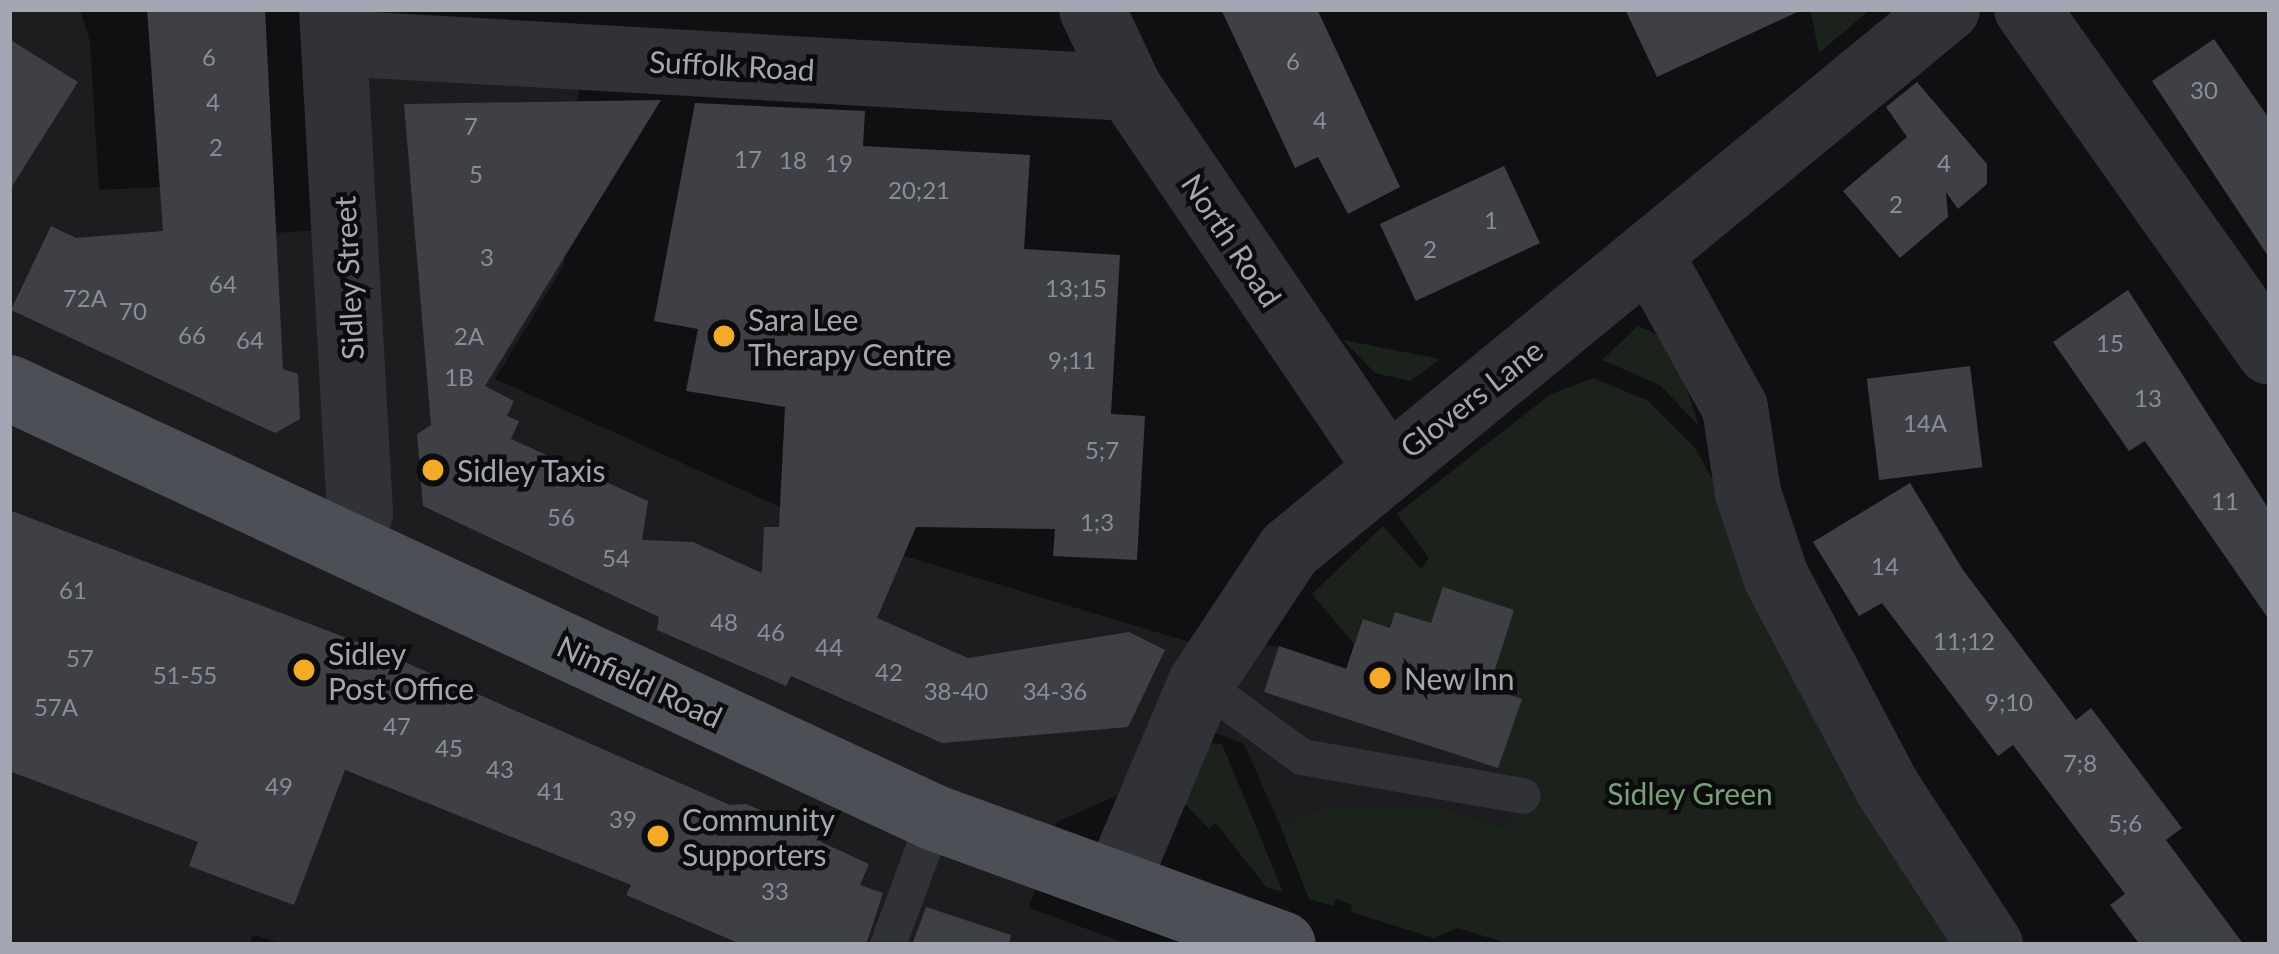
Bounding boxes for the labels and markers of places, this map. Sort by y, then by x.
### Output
place label: Sara Lee Therapy Centre [748,301,952,372]
marker: Sara Lee Therapy Centre [711,323,737,349]
place label: Sidley Taxis [457,452,607,488]
marker: Sidley Taxis [420,457,446,483]
place label: Sidley Post Office [328,635,474,706]
marker: Sidley Post Office [291,657,317,683]
place label: New Inn [1404,660,1515,696]
marker: New Inn [1367,665,1393,691]
place label: Community Supporters [682,801,835,872]
marker: Community Supporters [645,823,671,849]

